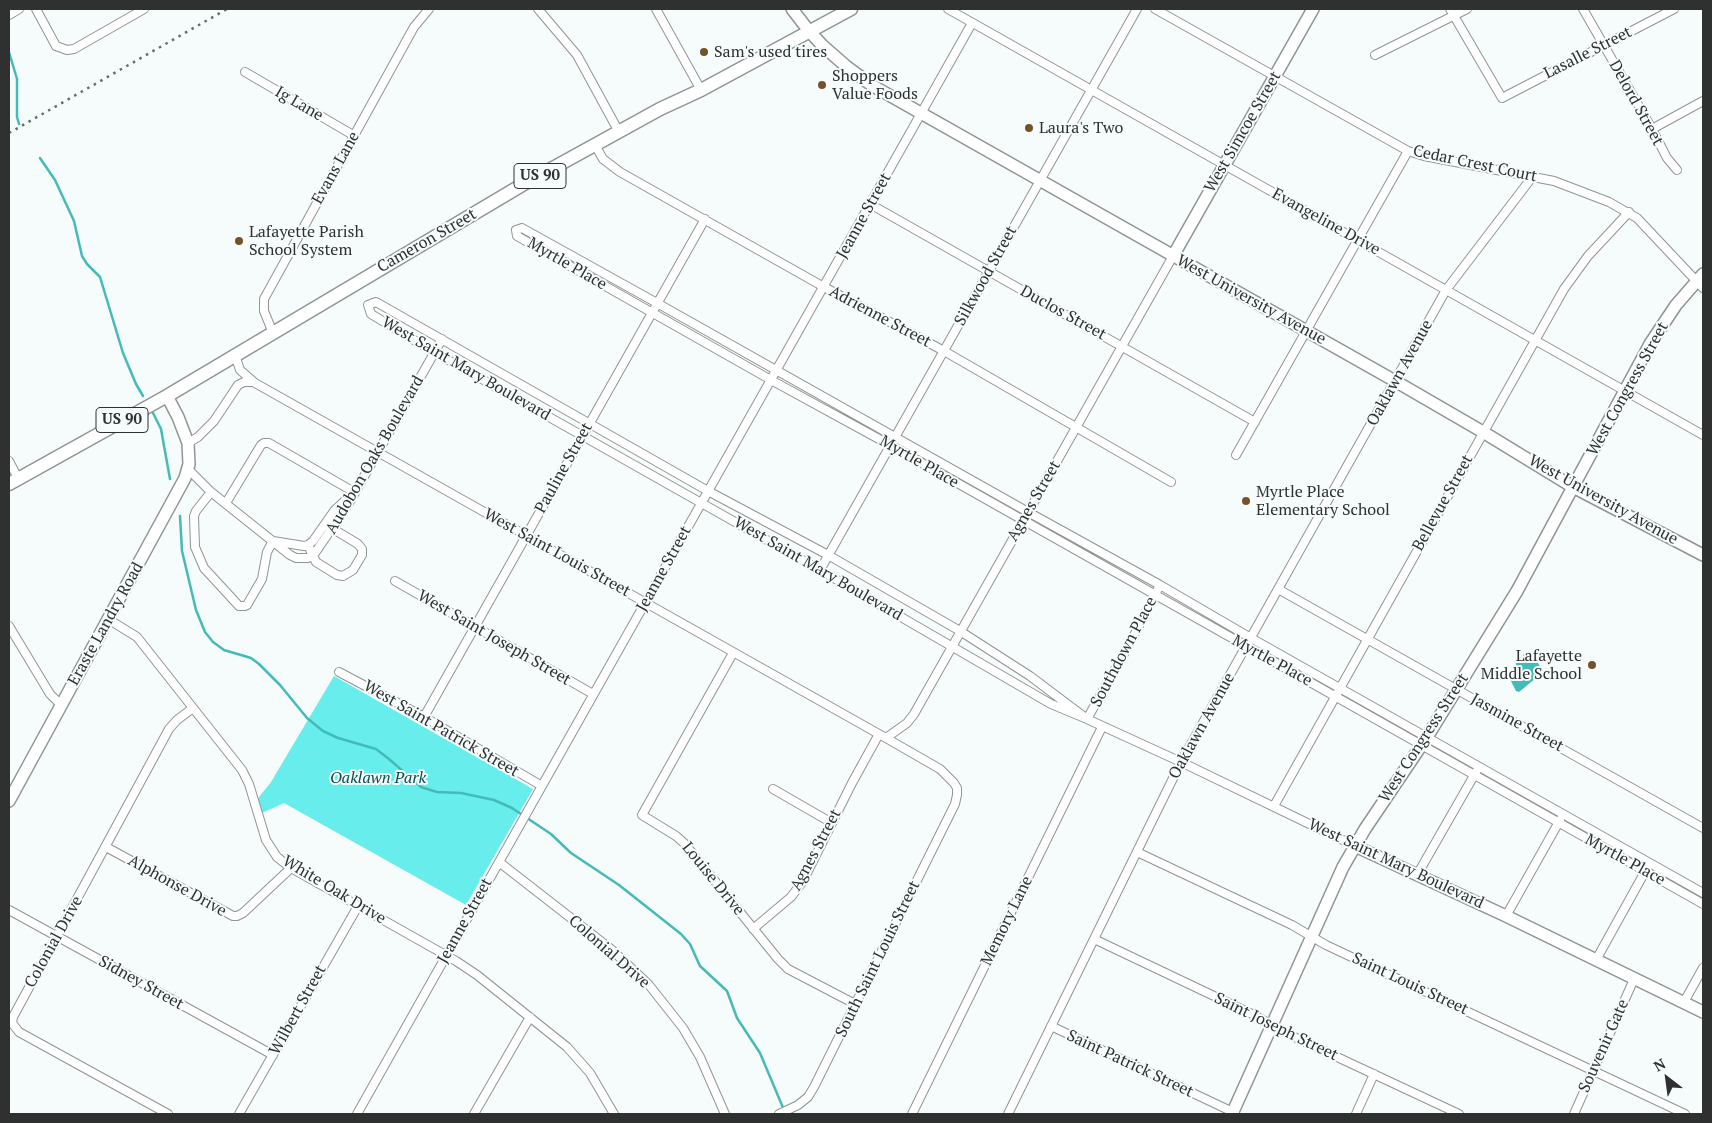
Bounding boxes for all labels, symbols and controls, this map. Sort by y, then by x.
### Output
street label: Lasalle Street [1541,23,1635,83]
place label: Sam's used tires [714,42,827,62]
marker: Sam's used tires [698,46,710,58]
street label: Delord Street [1605,57,1667,149]
place label: Shoppers Value Foods [832,66,918,104]
street label: West Simcoe Street [1201,68,1285,196]
marker: Shoppers Value Foods [816,79,828,91]
street label: Ig Lane [272,83,326,125]
place label: Laura's Two [1039,118,1123,138]
marker: Laura's Two [1023,122,1035,134]
street label: Evans Lane [308,128,364,208]
street label: Cedar Crest Court [1411,141,1539,187]
road number: US 90 [514,164,566,188]
street label: Jeanne Street [833,170,895,262]
street label: Evangeline Drive [1269,184,1383,260]
street label: Cameron Street [374,205,480,277]
place label: Lafayette Parish School System [249,222,364,260]
street label: Silkwood Street [951,223,1021,329]
street label: Myrtle Place [524,234,610,294]
marker: Lafayette Parish School System [233,235,245,247]
street label: West University Avenue [1173,251,1329,349]
street label: Adrienne Street [826,282,934,352]
street label: Duclos Street [1017,282,1109,344]
street label: West Saint Mary Boulevard [378,313,554,425]
street label: Oaklawn Avenue [1363,317,1437,429]
street label: West Congress Street [1583,319,1673,459]
street label: Audobon Oaks Boulevard [322,372,428,538]
road number: US 90 [96,408,148,432]
street label: Pauline Street [531,419,597,517]
street label: Myrtle Place [876,432,962,492]
street label: Bellevue Street [1409,451,1477,555]
street label: West University Avenue [1525,451,1681,549]
street label: Agnes Street [1003,457,1065,545]
place label: Myrtle Place Elementary School [1256,482,1390,520]
marker: Myrtle Place Elementary School [1240,495,1252,507]
street label: West Saint Louis Street [480,505,634,601]
street label: West Saint Mary Boulevard [730,513,906,625]
street label: Jeanne Street [633,523,695,615]
street label: Eraste Landry Road [64,559,148,689]
street label: West Saint Joseph Street [414,586,574,690]
street label: Southdown Place [1087,594,1161,710]
street label: Myrtle Place [1229,631,1315,691]
place label: Lafayette Middle School [1481,646,1582,684]
marker: Lafayette Middle School [1586,659,1598,671]
street label: Oaklawn Avenue [1165,670,1239,782]
street label: West Congress Street [1375,670,1473,806]
street label: West Saint Patrick Street [360,677,522,781]
street label: Jasmine Street [1467,690,1567,756]
park label: Oaklawn Park [330,768,426,788]
street label: Agnes Street [786,806,846,894]
street label: West Saint Mary Boulevard [1305,815,1487,913]
street label: Myrtle Place [1582,830,1668,890]
street label: Louise Drive [678,839,748,919]
street label: Alphonse Drive [124,851,230,921]
street label: White Oak Drive [279,852,389,928]
street label: Memory Lane [977,873,1037,969]
street label: Jeanne Street [434,875,496,967]
street label: South Saint Louis Street [832,878,924,1040]
street label: Colonial Drive [21,893,87,991]
street label: Colonial Drive [564,911,654,993]
street label: Saint Louis Street [1349,949,1471,1019]
street label: Sidney Street [95,952,187,1014]
street label: Wilbert Street [265,962,331,1058]
street label: Saint Joseph Street [1211,989,1341,1065]
street label: Souvenir Gate [1575,996,1633,1096]
street label: Saint Patrick Street [1064,1026,1196,1102]
north arrow [1642,1053,1692,1103]
text: N [1650,1054,1669,1075]

